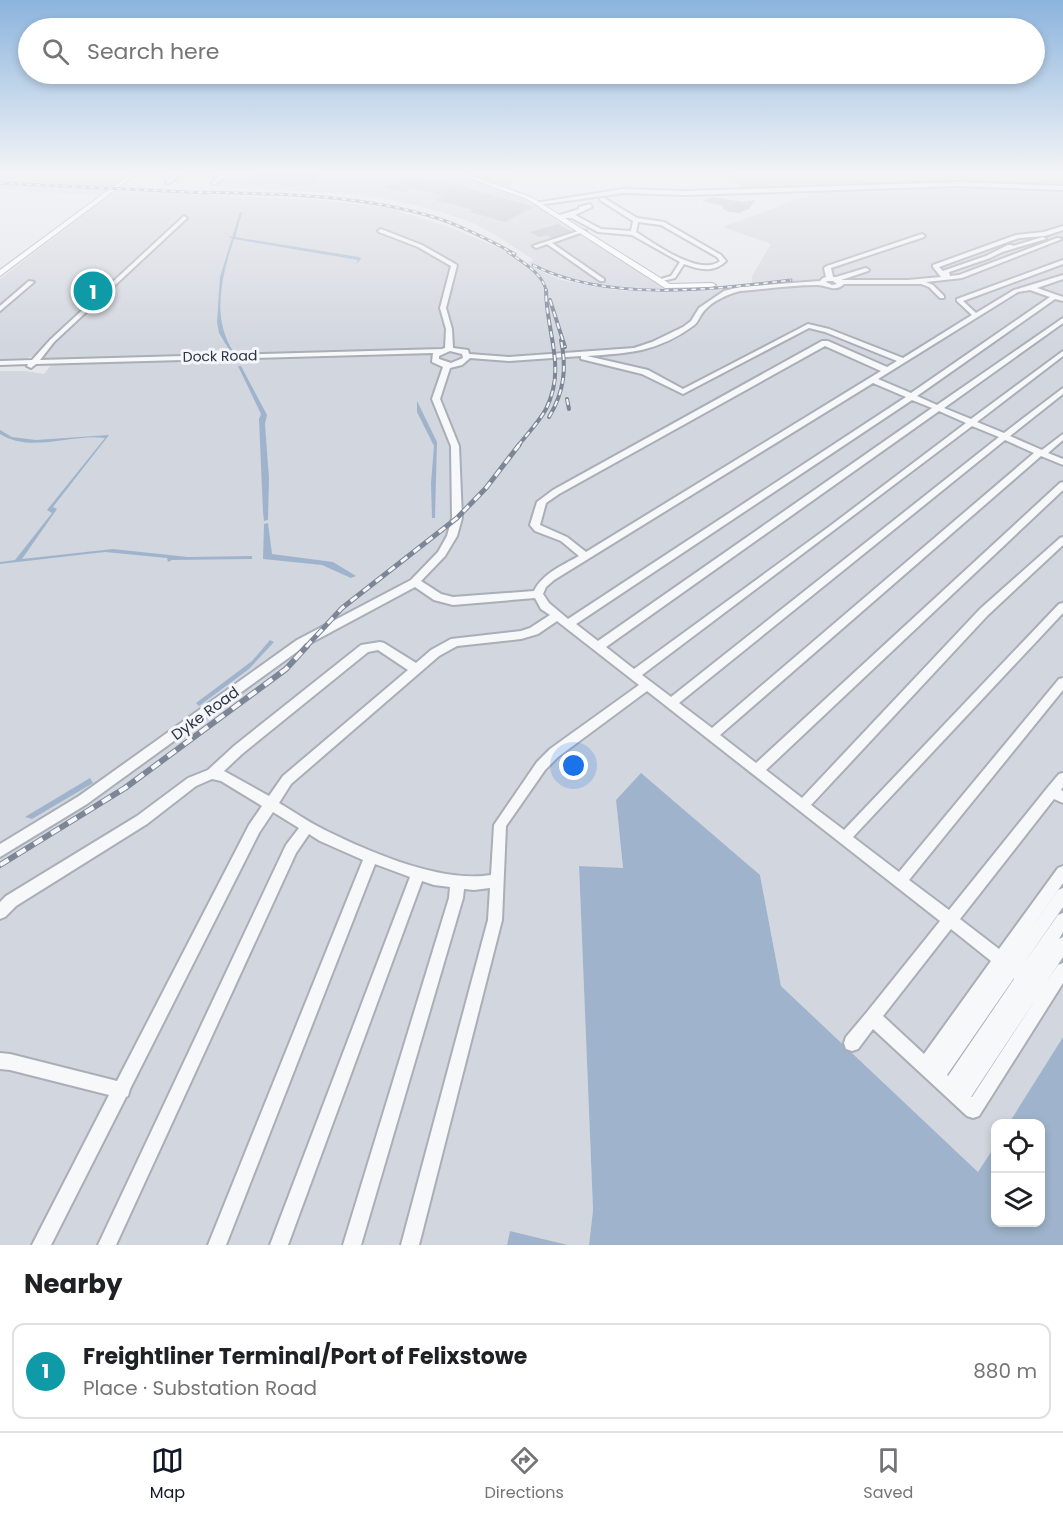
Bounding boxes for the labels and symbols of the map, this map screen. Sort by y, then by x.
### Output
pin: 1 [74,268,112,314]
street label: Dock Road [182,345,258,367]
street label: Dyke Road [167,681,243,745]
your location [559,751,588,780]

